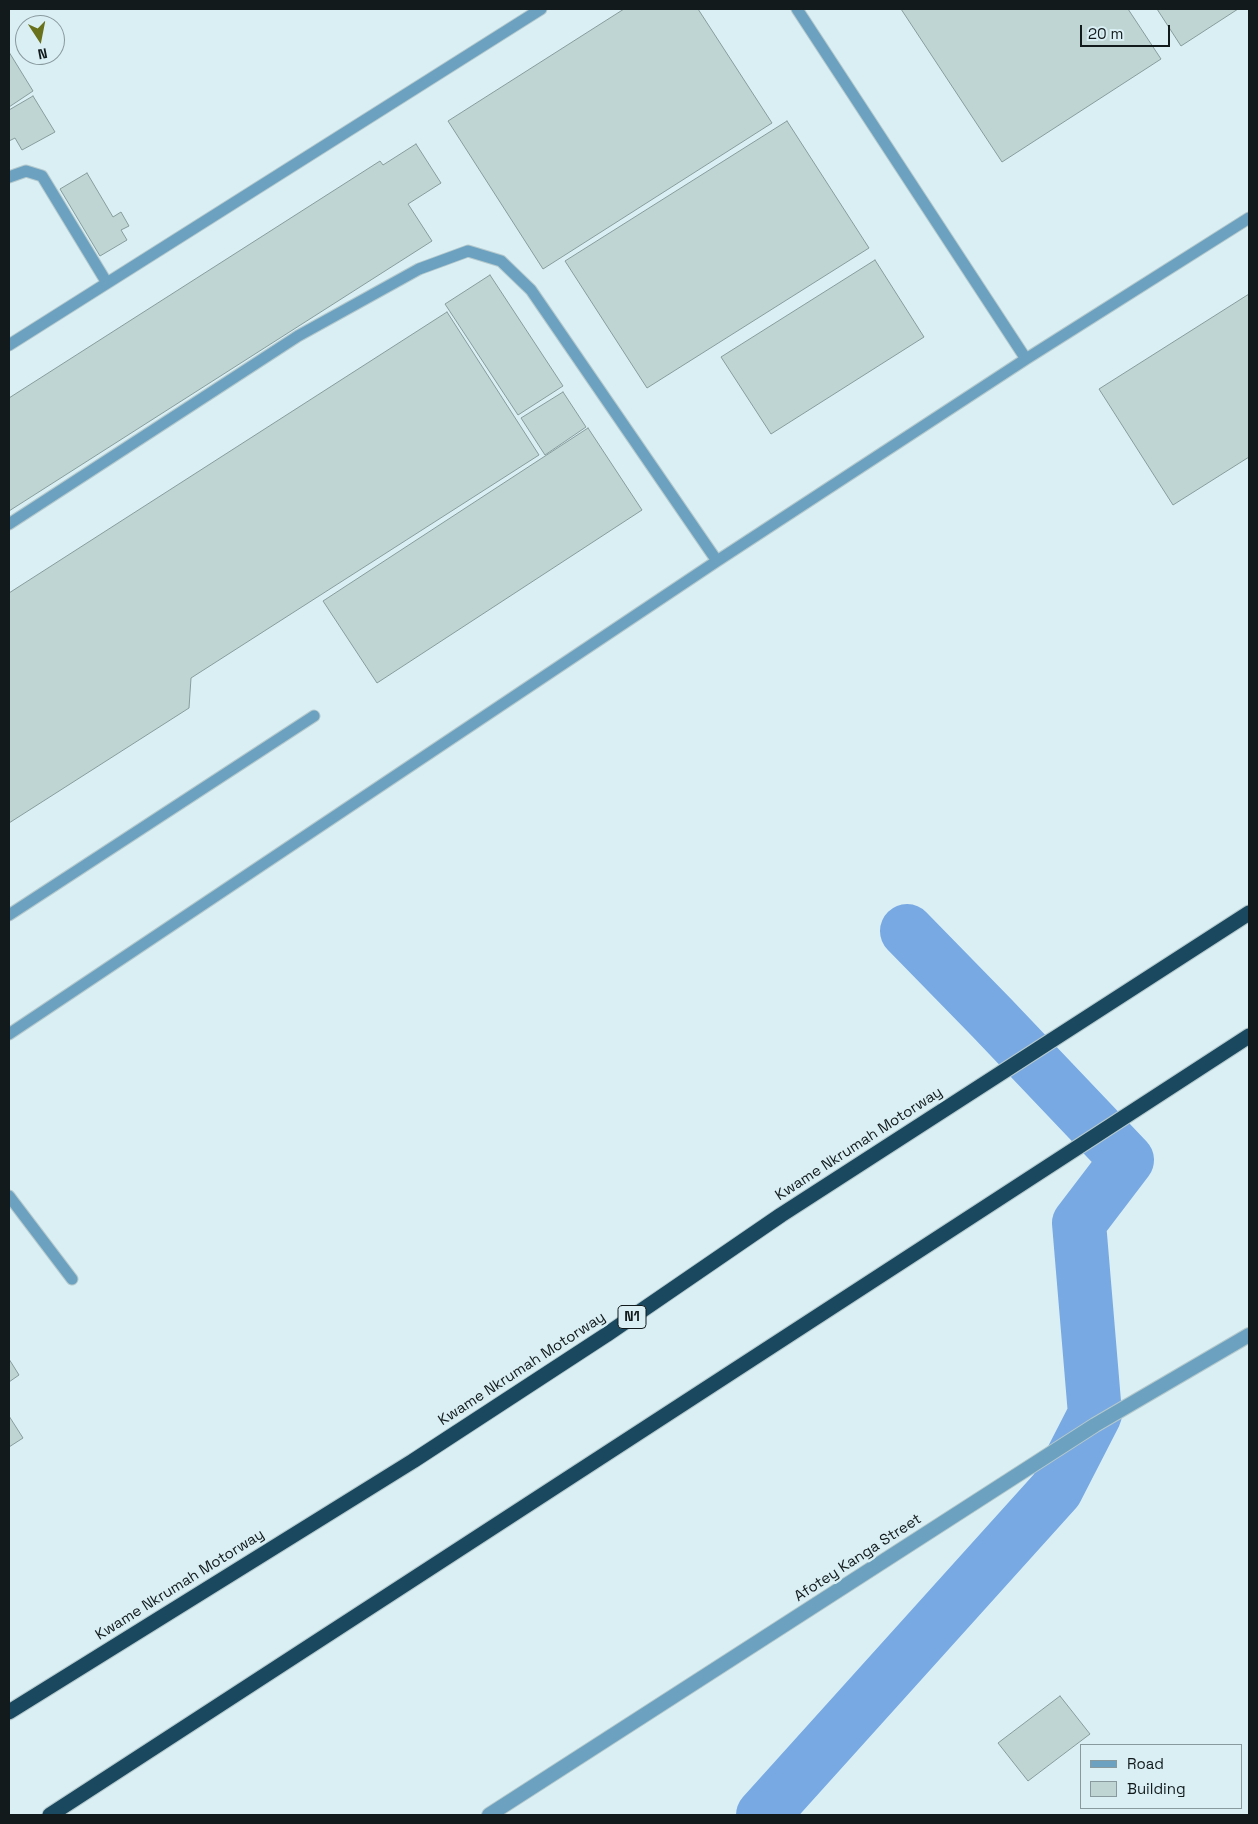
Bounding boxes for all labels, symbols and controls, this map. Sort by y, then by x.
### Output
north arrow [15,15,65,65]
scale bar [1083,15,1173,47]
text: 20 m [1088,24,1123,43]
text: N [36,44,49,63]
street label: Kwame Nkrumah Motorway [772,1083,946,1205]
road number: N1 [618,1305,646,1328]
street label: Kwame Nkrumah Motorway [435,1308,609,1430]
street label: Afotey Kanga Street [791,1510,925,1606]
street label: Kwame Nkrumah Motorway [92,1526,268,1644]
legend [1080,1744,1243,1809]
text: Road [1127,1754,1164,1773]
text: Building [1127,1779,1186,1798]

